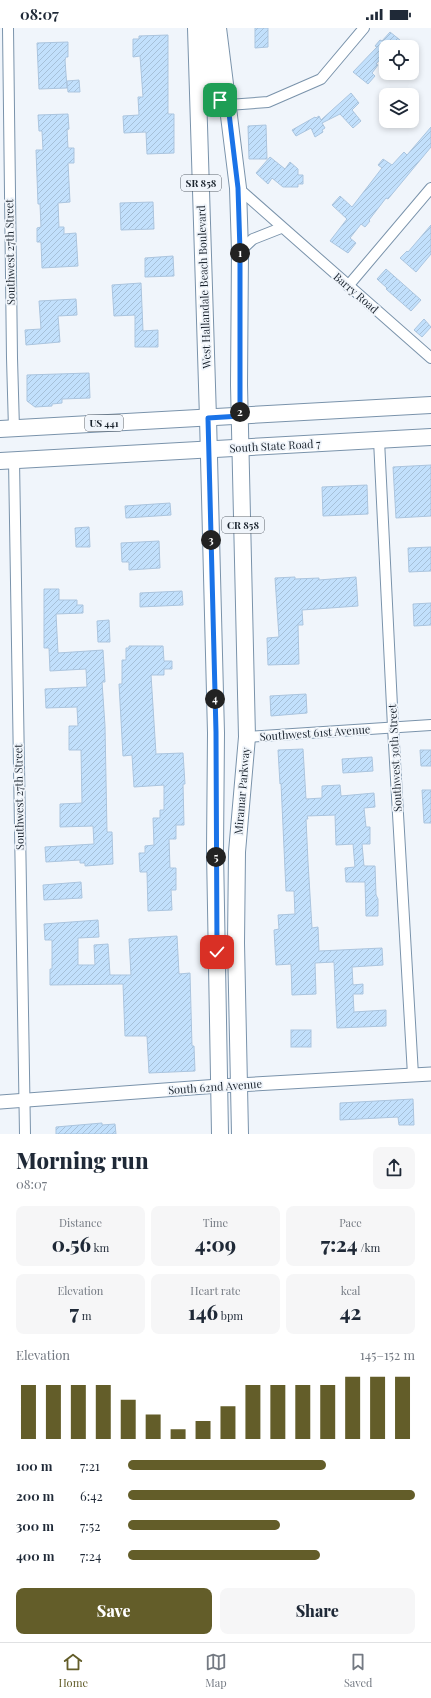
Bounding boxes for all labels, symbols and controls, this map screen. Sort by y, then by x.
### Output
text: 08:07 [20,4,59,24]
map controls [379,40,419,128]
button: locate [379,40,419,80]
pin [203,83,237,117]
button: layers [379,88,419,128]
icon: arrive [209,89,231,111]
road number: SR 858 [181,175,221,191]
street label: Southwest 27th Street [1,199,18,305]
street label: West Hallandale Beach Boulevard [193,204,214,370]
pin: 1 [230,243,250,263]
text: 1 [238,245,242,260]
street label: Barry Road [331,269,383,317]
pin: 2 [230,402,250,422]
text: 2 [237,404,243,419]
road number: US 441 [85,415,123,431]
street label: South State Road 7 [229,436,321,455]
road number: CR 858 [222,517,264,533]
pin: 3 [201,530,221,550]
text: 3 [208,532,214,547]
pin: 4 [205,689,225,709]
text: 4 [212,691,218,706]
street label: Southwest 30th Street [384,704,405,812]
street label: Southwest 61st Avenue [259,721,371,744]
street label: Southwest 27th Street [10,744,27,850]
street label: Miramar Parkway [230,746,253,835]
pin: 5 [206,847,226,867]
text: 5 [213,849,219,864]
pin [200,935,234,969]
icon: check [206,941,228,963]
street label: South 62nd Avenue [168,1076,263,1097]
text: Morning run [16,1145,149,1175]
button: share [373,1147,415,1189]
text: 08:07 [16,1175,47,1192]
text: Distance [59,1215,102,1230]
text: Time [203,1215,228,1230]
text: Pace [339,1215,362,1230]
text: 0.56 [52,1230,91,1257]
text: 4:09 [195,1230,236,1257]
text: 7:24 [321,1230,358,1257]
text: km [91,1240,109,1255]
text: /km [358,1240,380,1255]
text: Elevation [58,1283,103,1298]
text: Heart rate [190,1283,241,1298]
text: kcal [341,1283,360,1298]
text: 7 [70,1298,79,1325]
text: 146 [188,1298,218,1325]
text: 42 [340,1298,361,1325]
text: m [79,1308,91,1323]
text: bpm [218,1308,243,1323]
text: Elevation [16,1346,70,1363]
text: 145–152 m [360,1346,415,1363]
text: 100 m [16,1457,53,1474]
text: 7:21 [80,1457,100,1474]
text: 200 m [16,1487,54,1504]
text: 6:42 [80,1487,103,1504]
text: 300 m [16,1517,54,1534]
text: 7:52 [80,1517,100,1534]
text: 400 m [16,1547,54,1564]
text: 7:24 [80,1547,101,1564]
button: Save [16,1588,212,1634]
button: Share [220,1588,415,1634]
tab: Home [58,1651,88,1690]
tab: Map [205,1651,227,1690]
tab: Saved [344,1651,372,1690]

